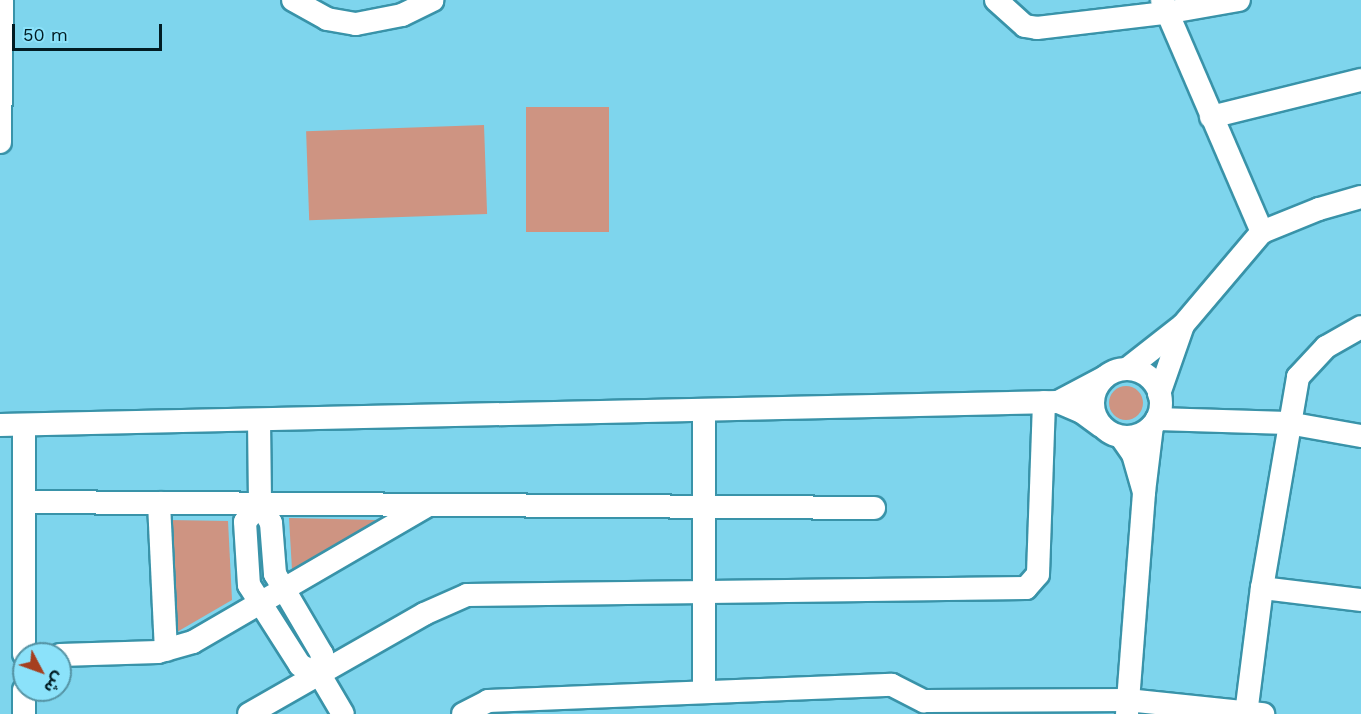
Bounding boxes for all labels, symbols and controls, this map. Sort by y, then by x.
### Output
scale bar [15,12,165,50]
text: 50 m [23,24,68,45]
north arrow [12,642,72,702]
text: ش [40,668,69,697]

